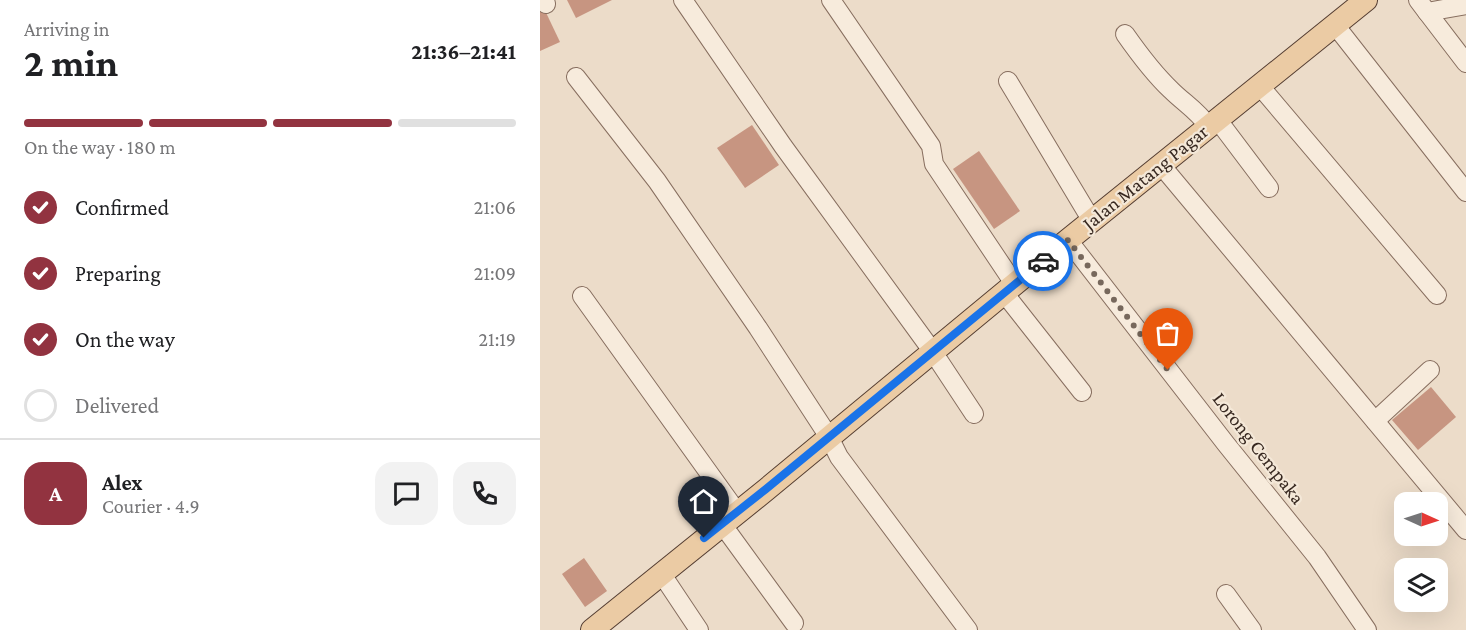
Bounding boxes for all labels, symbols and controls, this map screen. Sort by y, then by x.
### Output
text: Arriving in [24,18,109,40]
text: 21:36–21:41 [411,39,516,64]
text: 2 min [24,41,118,84]
street label: Jalan Matang Pagar [1076,120,1213,236]
text: On the way · 180 m [24,136,176,158]
icon: check [24,191,57,224]
text: Confirmed [75,195,169,220]
text: 21:06 [474,196,516,218]
courier [1013,231,1073,291]
icon: car [1027,245,1060,278]
icon: check [24,257,57,290]
text: Preparing [75,261,161,286]
text: 21:09 [474,262,516,284]
pin [1142,308,1193,370]
icon: bag [1151,317,1184,350]
icon: check [24,323,57,356]
text: On the way [75,327,175,352]
text: 21:19 [478,328,516,350]
street label: Lorong Cempaka [1208,388,1309,509]
text: Delivered [75,393,159,418]
button: chat [375,462,438,525]
button: phone [453,462,516,525]
text: Alex [102,470,143,495]
pin [678,476,729,538]
text: A [49,481,62,506]
icon: home [687,485,720,518]
north arrow [1394,492,1448,546]
map controls [1394,492,1448,612]
text: Courier · 4.9 [102,495,200,517]
button: layers [1394,558,1448,612]

